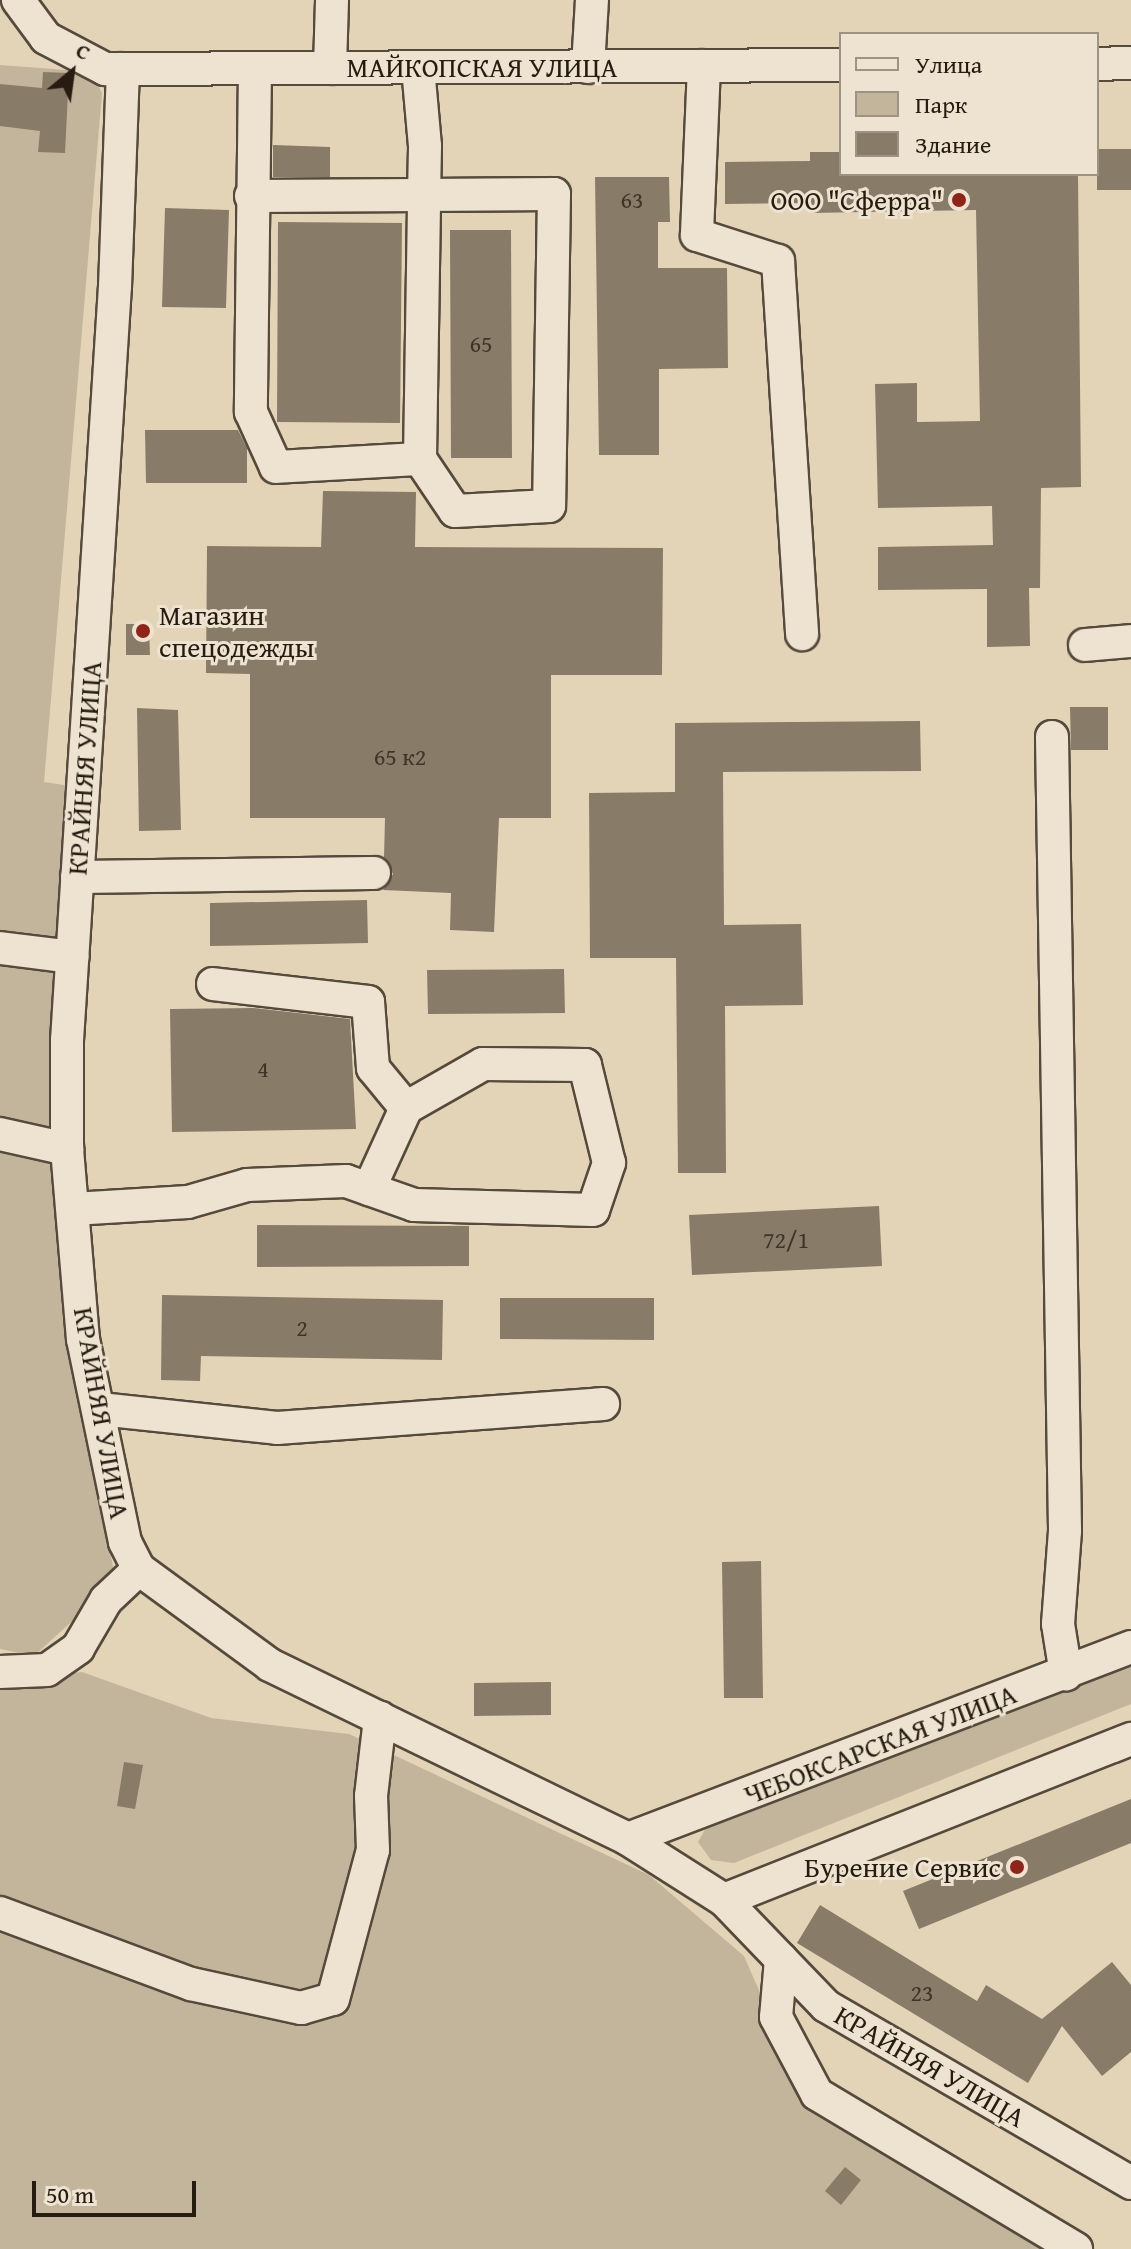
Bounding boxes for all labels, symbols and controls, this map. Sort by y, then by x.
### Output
north arrow [32,32,112,112]
legend [839,32,1099,176]
text: С [70,34,97,68]
text: Улица [915,47,982,82]
street label: МАЙКОПСКАЯ УЛИЦА [347,50,617,84]
text: Парк [915,87,967,122]
text: Здание [915,127,991,162]
place label: ООО "Сферра" [771,183,943,217]
house number: 63 [620,186,644,214]
marker: ООО "Сферра" [950,191,968,209]
house number: 65 [469,330,493,358]
place label: Магазин спецодежды [159,598,314,664]
marker: Магазин спецодежды [134,622,152,640]
street label: КРАЙНЯЯ УЛИЦА [60,660,108,876]
house number: 65 к2 [374,743,426,771]
house number: 4 [257,1055,269,1083]
house number: 72/1 [763,1226,809,1254]
street label: КРАЙНЯЯ УЛИЦА [67,1304,137,1522]
house number: 2 [296,1314,308,1342]
street label: ЧЕБОКСАРСКАЯ УЛИЦА [739,1676,1021,1812]
place label: Бурение Сервис [804,1850,1001,1884]
marker: Бурение Сервис [1008,1858,1026,1876]
house number: 23 [910,1979,934,2007]
street label: КРАЙНЯЯ УЛИЦА [829,1998,1031,2134]
scale bar [36,2165,200,2215]
text: 50 m [46,2177,94,2212]

